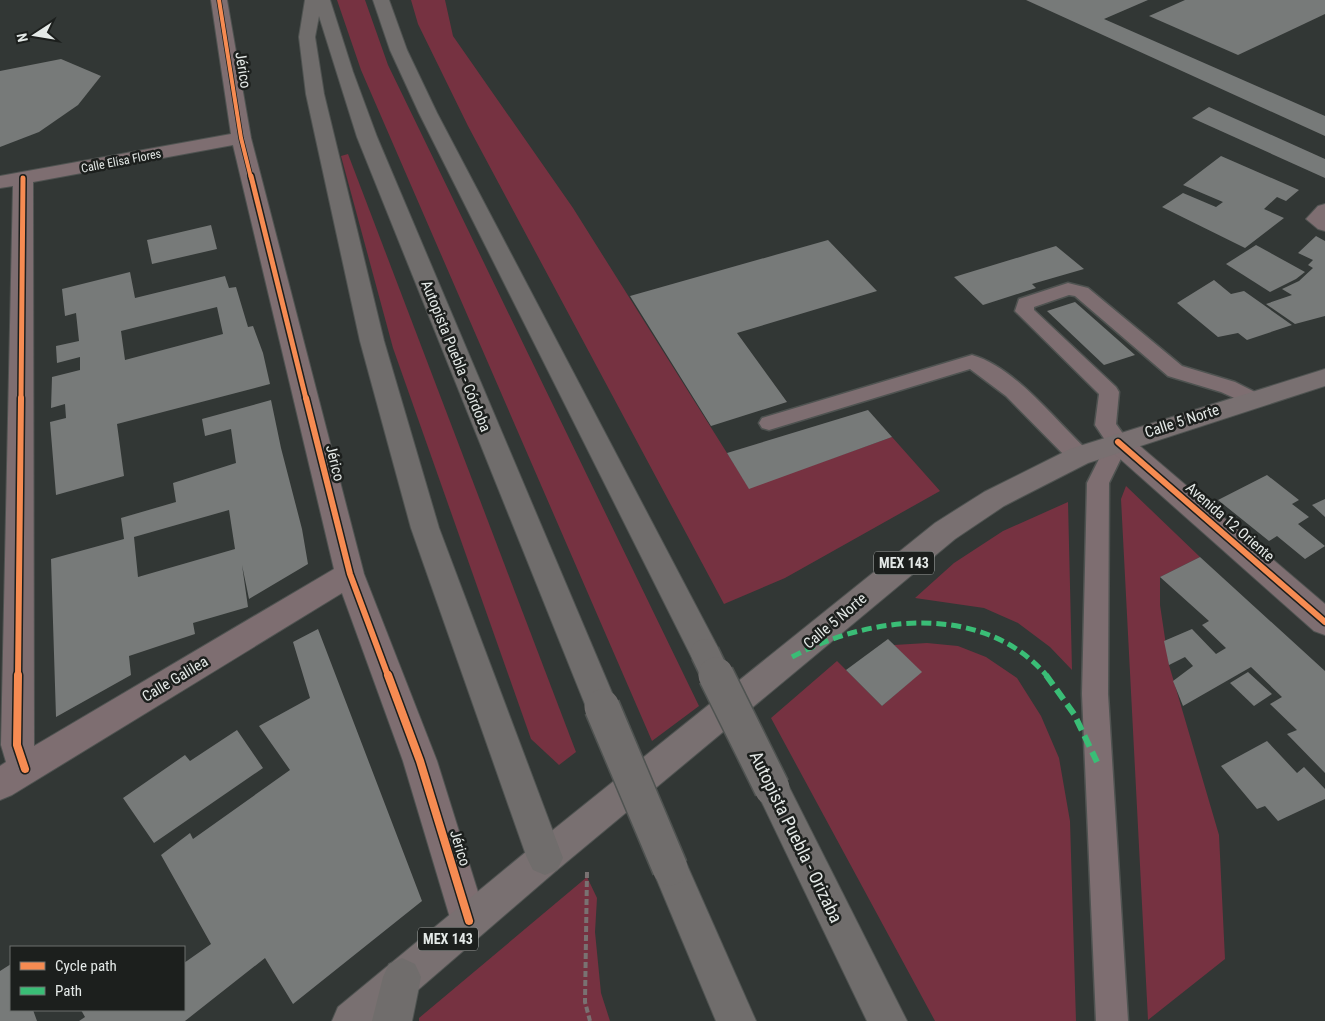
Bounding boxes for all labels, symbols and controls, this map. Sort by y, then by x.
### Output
north arrow [10,10,60,60]
text: N [14,32,31,44]
street label: Jérico [231,50,255,90]
street label: Calle Elisa Flores [80,146,162,176]
street label: Autopista Puebla - Córdoba [417,278,495,434]
street label: Calle 5 Norte [1143,401,1221,441]
street label: Jérico [322,443,348,483]
street label: Avenida 12 Oriente [1182,479,1278,565]
road number: MEX 143 [874,552,934,574]
street label: Calle 5 Norte [800,589,870,653]
street label: Calle Galilea [139,652,211,706]
street label: Autopista Puebla - Orizaba [746,748,847,926]
street label: Jérico [446,828,474,868]
road number: MEX 143 [418,928,478,951]
legend [10,946,185,1011]
text: Cycle path [55,957,117,975]
text: Path [55,982,82,1000]

